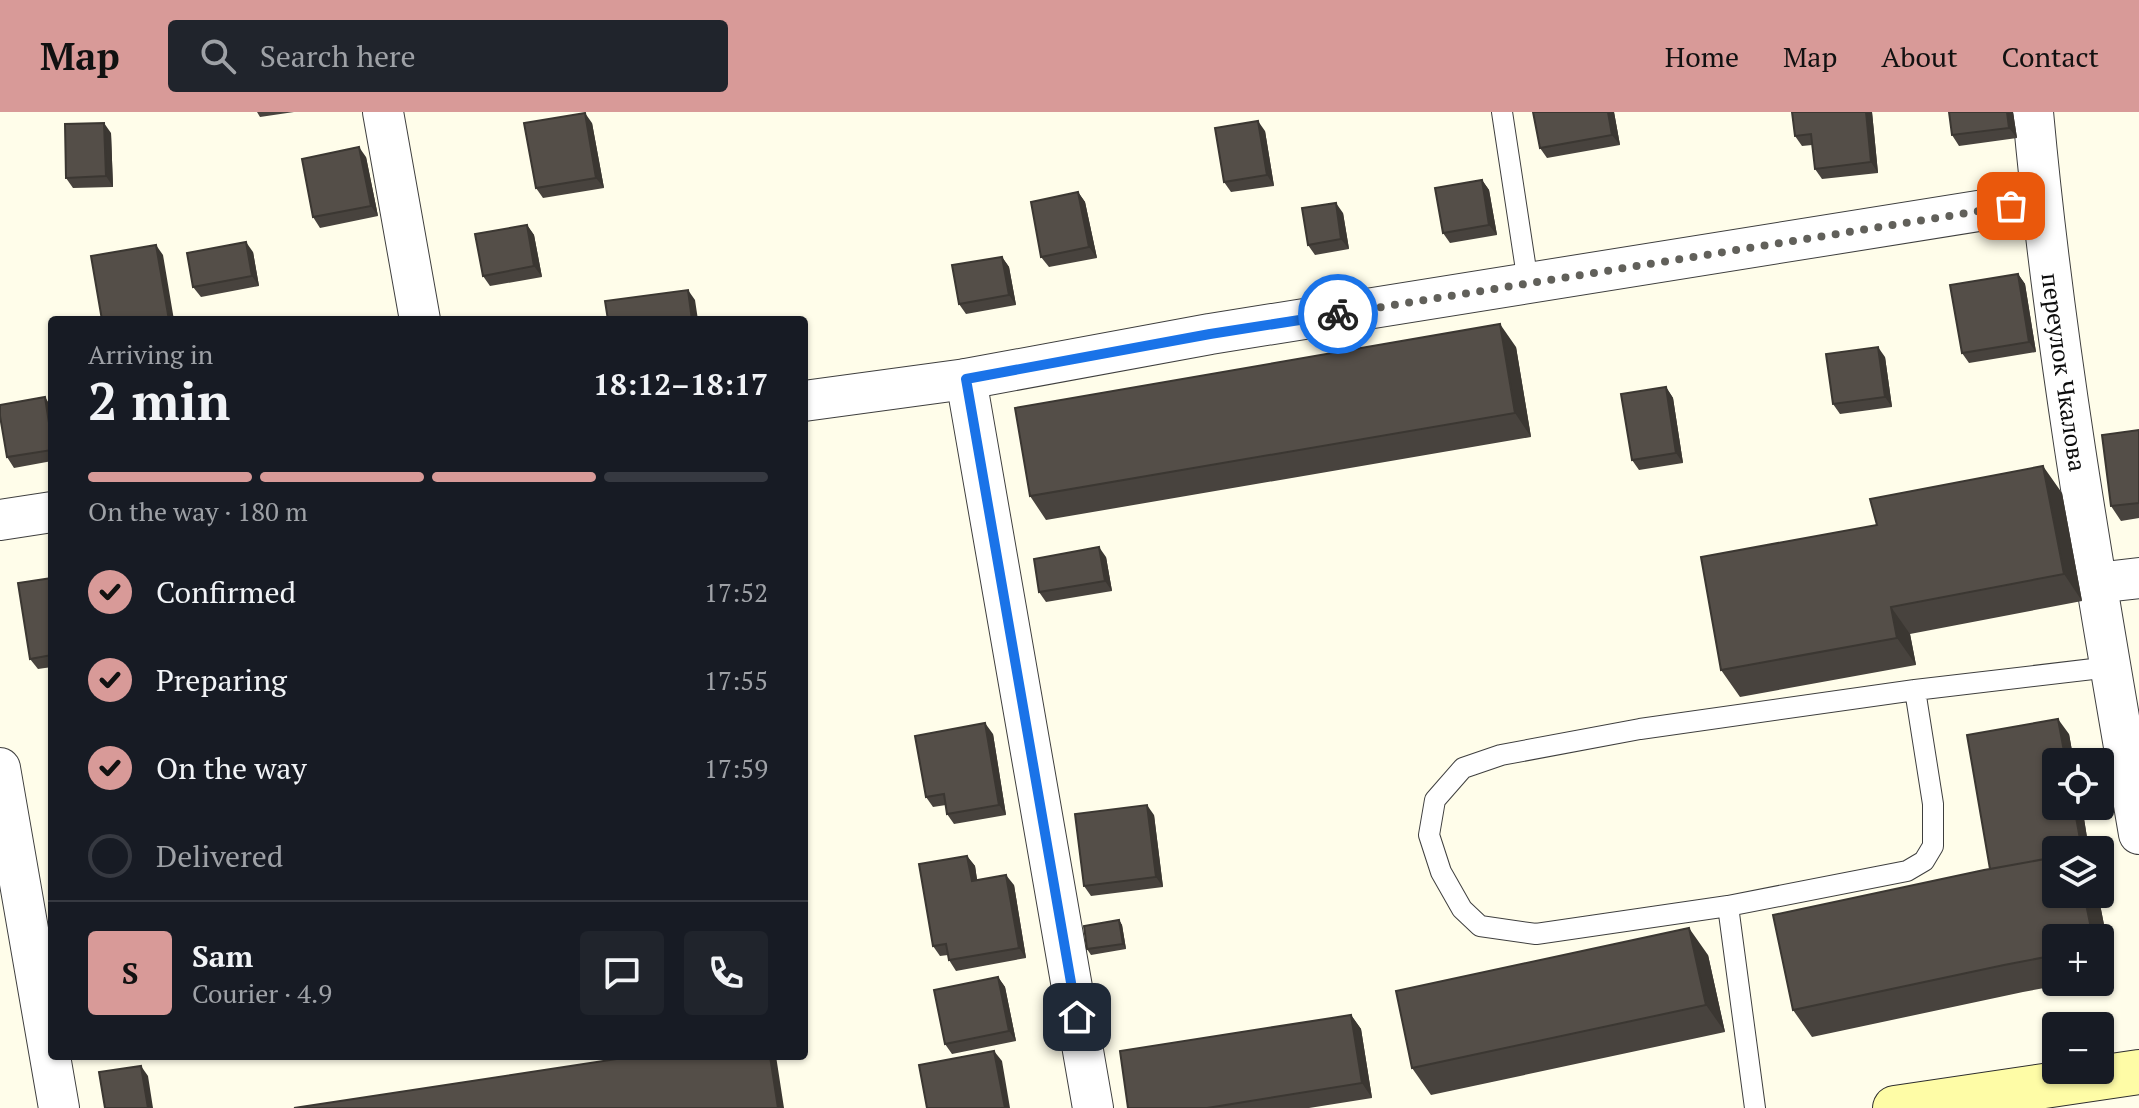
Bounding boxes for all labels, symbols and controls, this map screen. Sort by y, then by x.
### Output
search box [168,20,728,92]
text: Map [40,31,120,81]
icon: search [196,34,240,78]
text: Search here [260,36,416,76]
text: Home [1665,38,1739,75]
text: Map [1783,38,1837,75]
text: About [1881,38,1958,75]
text: Contact [2002,38,2099,75]
pin [1977,172,2045,240]
icon: bag [1989,184,2033,228]
street label: переулок Чкалова [2035,271,2094,474]
courier [1298,274,1378,354]
icon: bike [1316,292,1360,336]
text: Arriving in [88,337,213,371]
text: 18:12–18:17 [593,364,768,404]
text: 2 min [88,366,230,435]
text: On the way · 180 m [88,494,308,528]
icon: check [88,570,132,614]
text: Confirmed [156,572,296,612]
text: 17:52 [704,575,768,609]
icon: check [88,658,132,702]
text: Preparing [156,660,287,700]
text: 17:55 [704,663,768,697]
icon: check [88,746,132,790]
text: On the way [156,748,307,788]
map controls [2042,748,2114,1084]
button: locate [2042,748,2114,820]
text: 17:59 [704,751,768,785]
text: Delivered [156,836,283,876]
button: layers [2042,836,2114,908]
button: + [2042,924,2114,996]
button: chat [580,931,664,1015]
button: phone [684,931,768,1015]
text: Sam [192,936,253,976]
text: S [122,953,138,993]
text: Courier · 4.9 [192,976,332,1010]
pin [1043,983,1111,1051]
icon: home [1055,995,1099,1039]
button: − [2042,1012,2114,1084]

